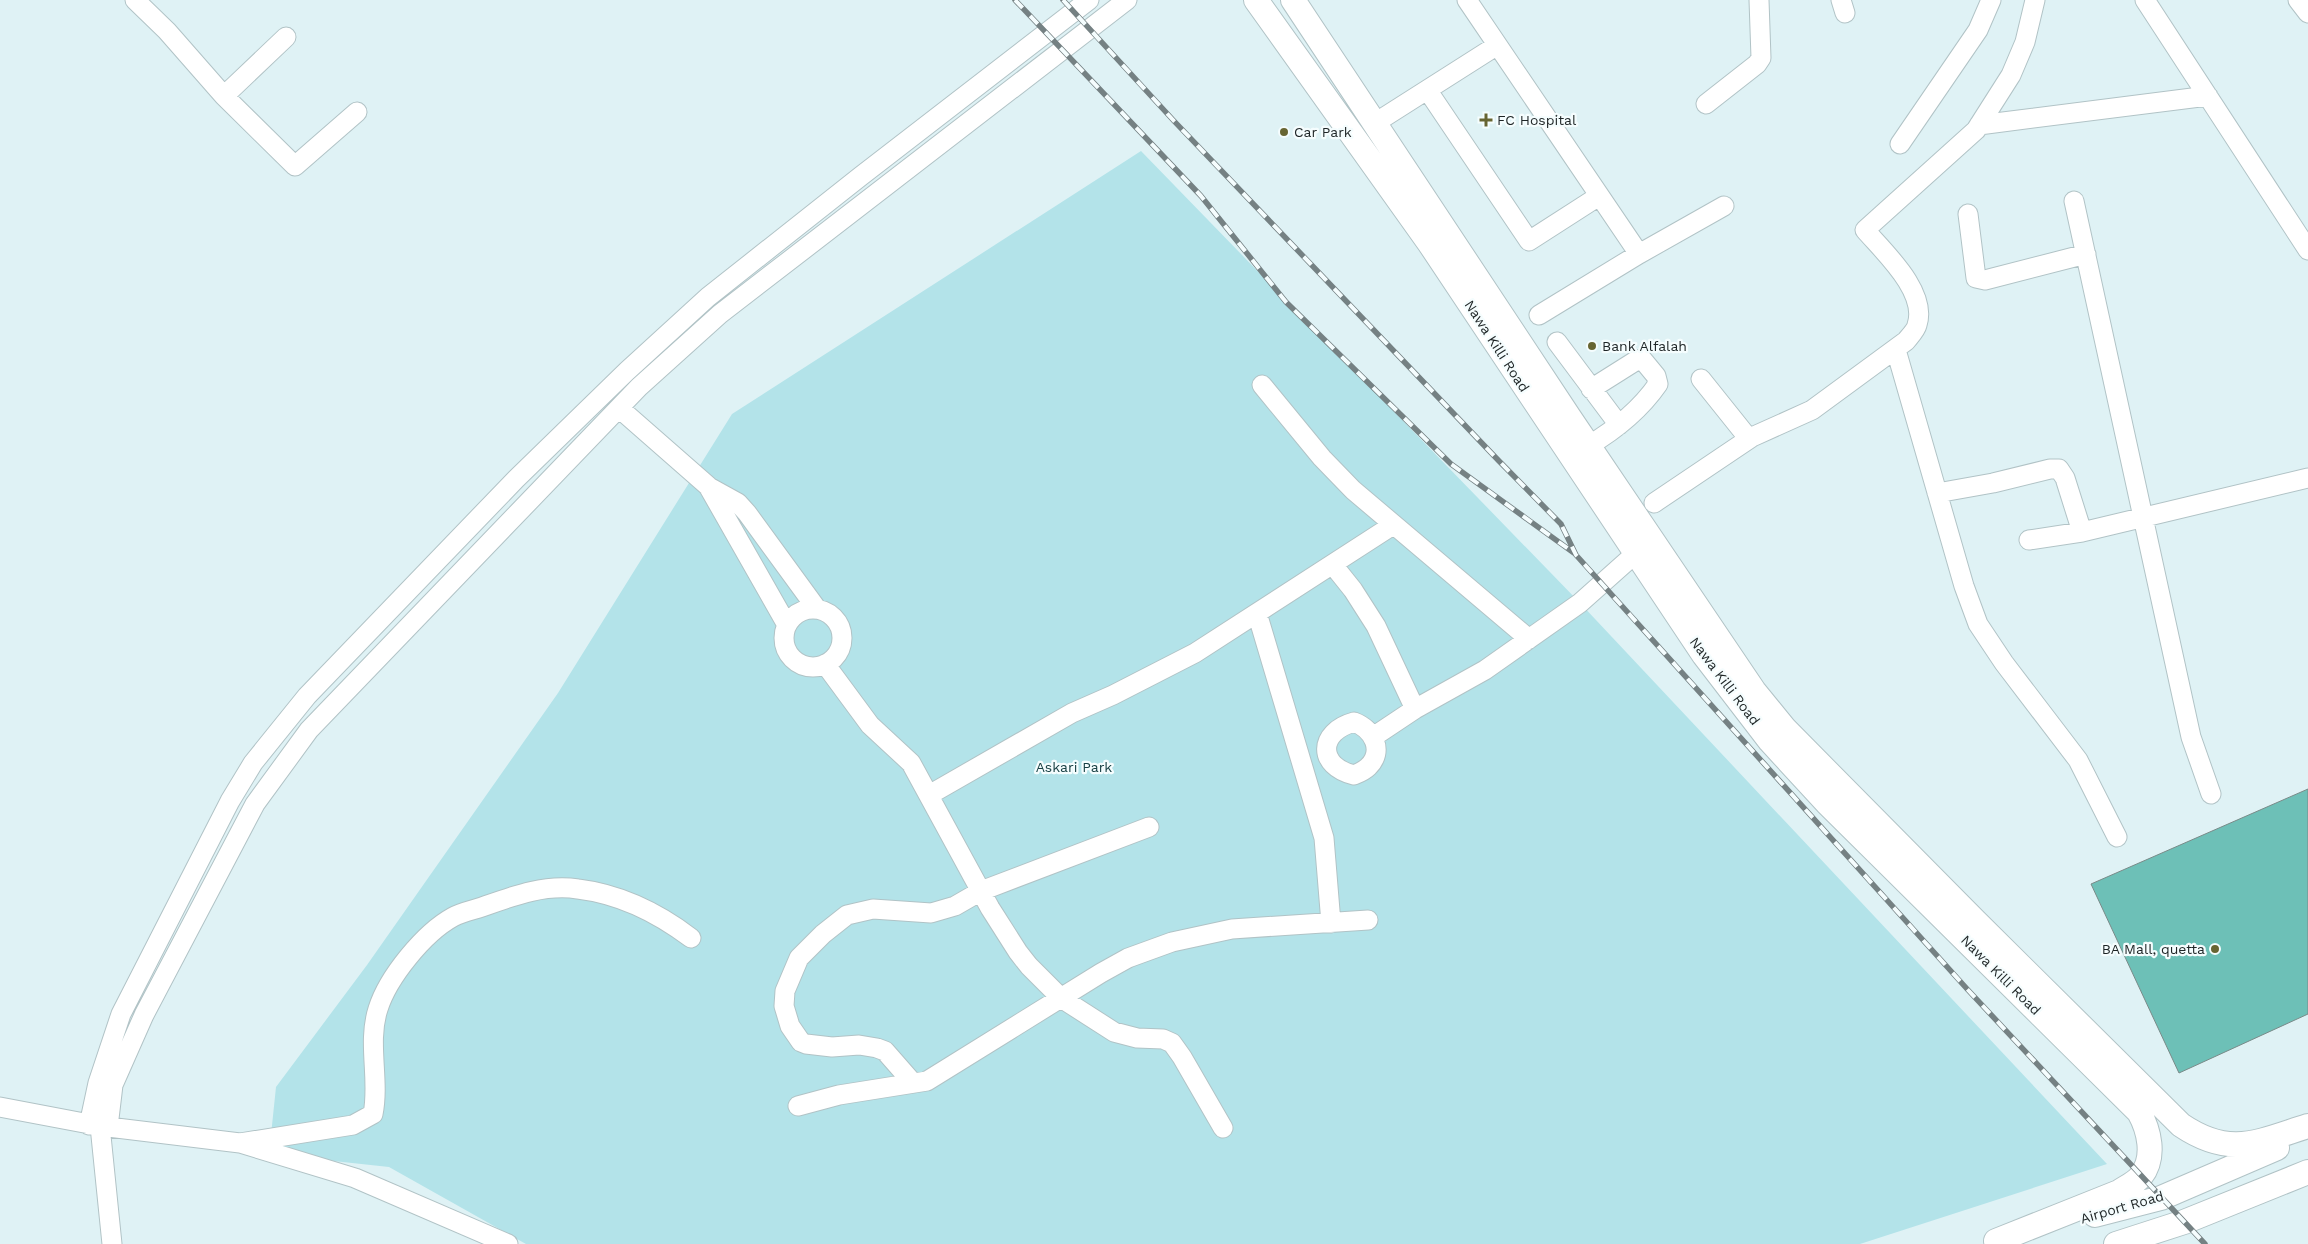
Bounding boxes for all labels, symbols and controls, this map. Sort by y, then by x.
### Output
place label: FC Hospital [1497,112,1577,128]
marker: FC Hospital [1479,113,1493,127]
place label: Car Park [1294,124,1352,140]
marker: Car Park [1278,126,1290,138]
street label: Nawa Killi Road [1461,297,1533,395]
place label: Bank Alfalah [1602,338,1687,354]
marker: Bank Alfalah [1586,340,1598,352]
street label: Nawa Killi Road [1687,634,1763,728]
park label: Askari Park [1036,759,1112,775]
street label: Nawa Killi Road [1958,932,2044,1018]
place label: BA Mall, quetta [2102,941,2205,957]
marker: BA Mall, quetta [2209,943,2221,955]
street label: Airport Road [2078,1187,2166,1227]

